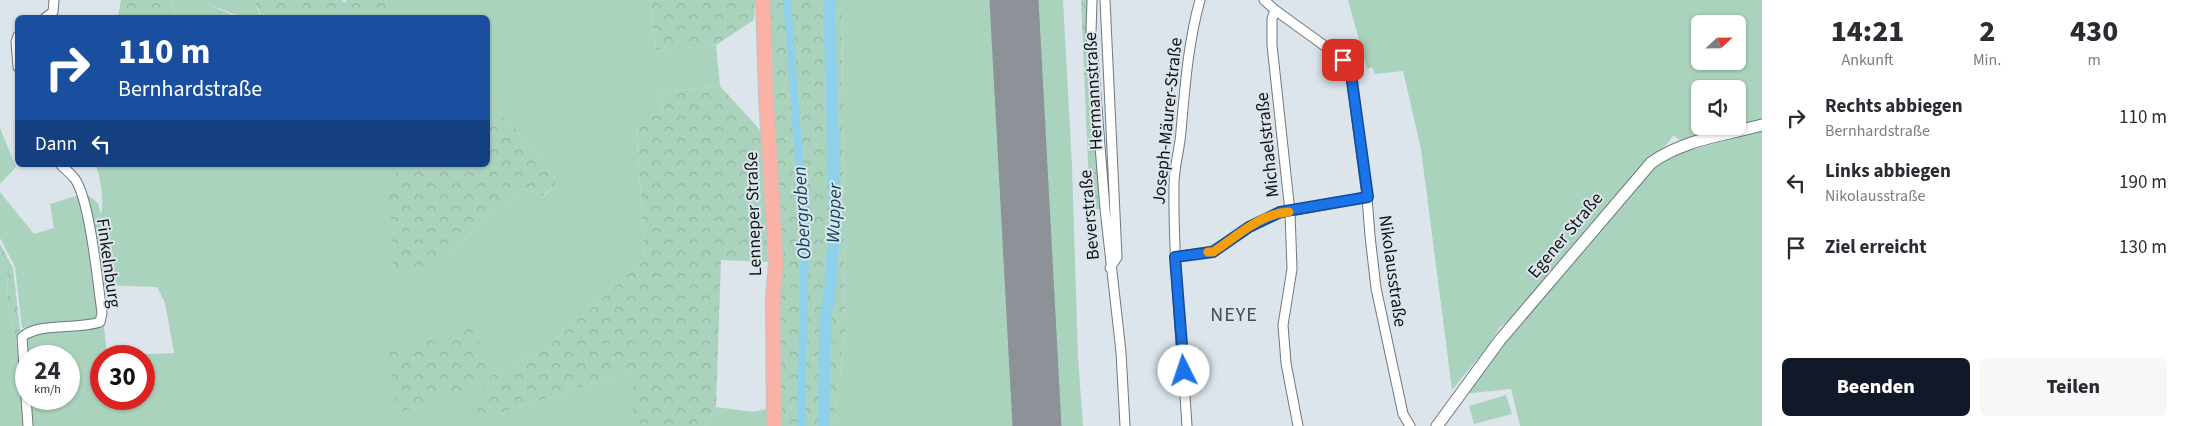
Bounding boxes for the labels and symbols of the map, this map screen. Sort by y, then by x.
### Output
north arrow [1691,15,1746,70]
street label: Hermannstraße [1078,31,1109,151]
street label: Joseph-Mäurer-Straße [1146,36,1189,206]
pin [1322,39,1364,81]
street label: Michaelstraße [1250,91,1285,199]
street label: Lenneper Straße [739,151,768,277]
water label: Obergraben [787,166,818,260]
street label: Beverstraße [1073,169,1106,261]
water label: Wupper [820,181,849,244]
street label: Egener Straße [1522,187,1609,284]
street label: Nikolausstraße [1372,213,1413,329]
street label: Finkelnburg [90,217,127,309]
district label: NEYE [1210,301,1258,329]
position arrow [1157,344,1209,396]
speed limit sign: 30 [90,345,155,410]

